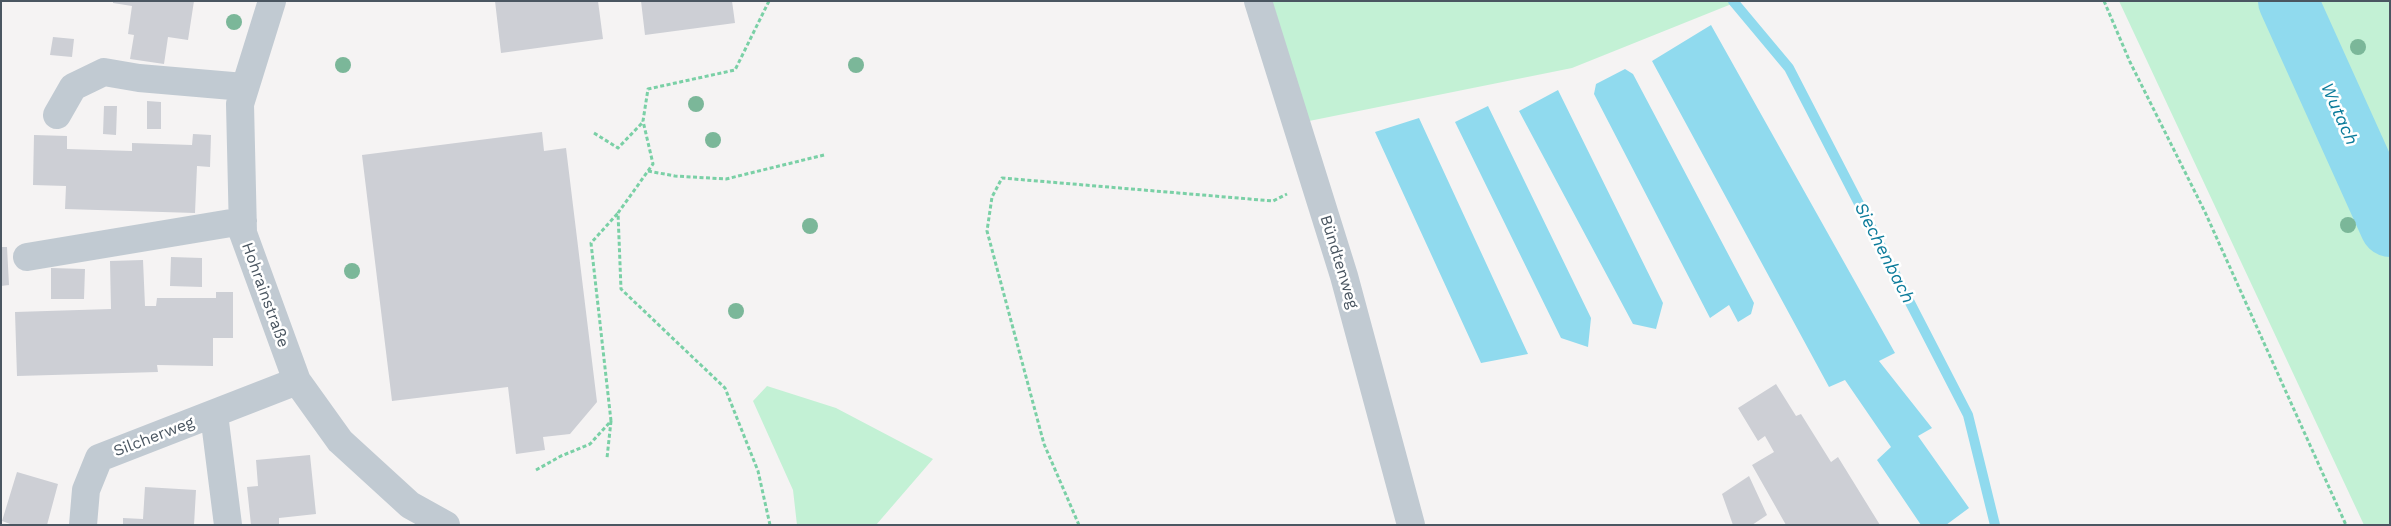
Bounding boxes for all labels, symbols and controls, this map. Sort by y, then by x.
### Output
water label: Wutach [2316,79,2362,149]
water label: Siechenbach [1849,199,1919,307]
street label: Bündtenweg [1316,213,1362,311]
street label: Hohrainstraße [237,240,293,350]
street label: Silcherweg [111,413,197,461]

